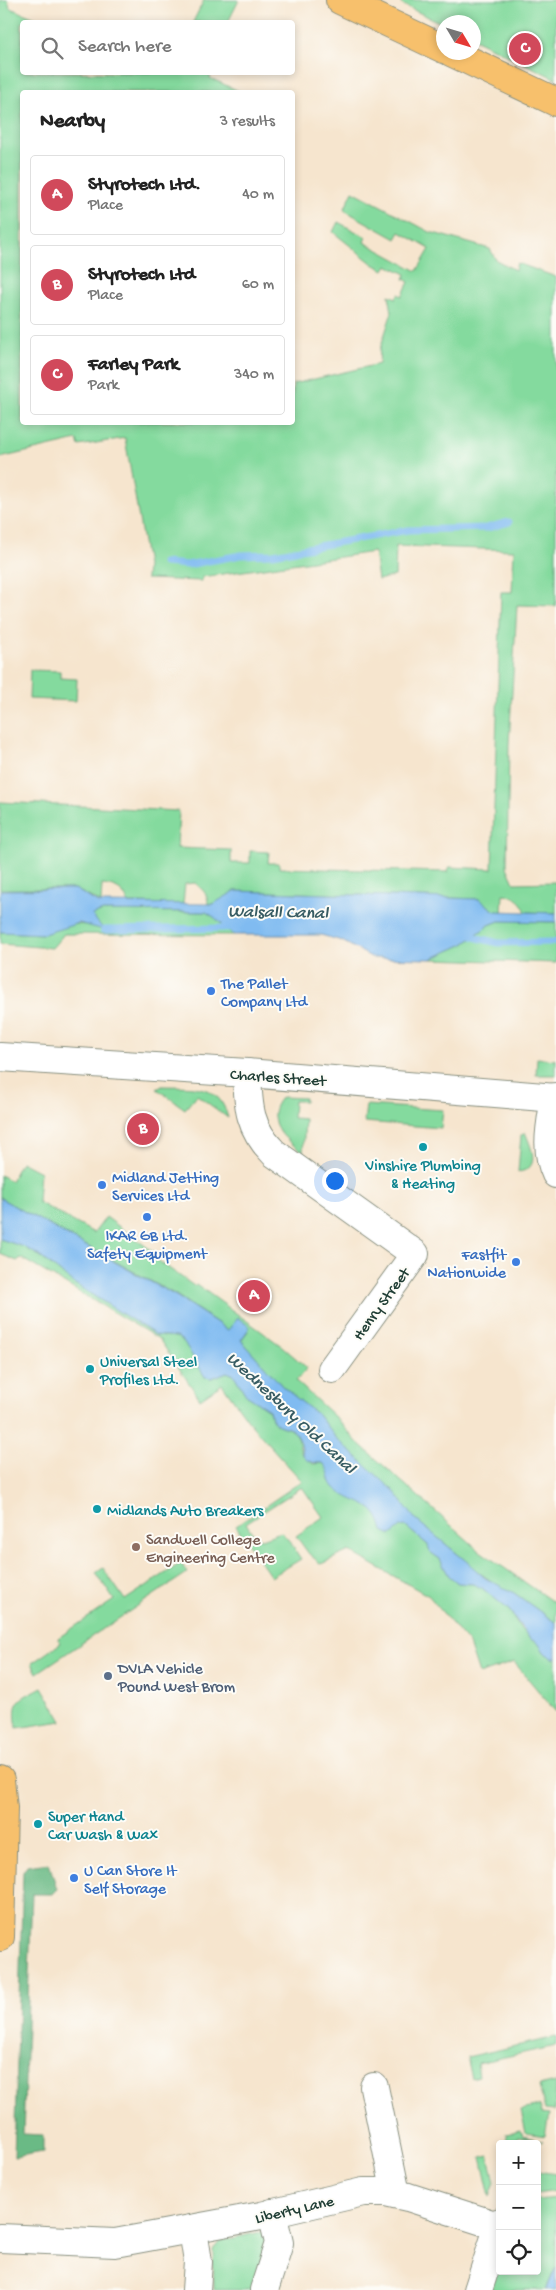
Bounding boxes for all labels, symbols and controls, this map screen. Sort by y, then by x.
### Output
north arrow [436,15,481,60]
search box [20,20,295,75]
pin: C [509,30,541,68]
icon: search [38,34,66,62]
text: Search here [78,36,172,59]
text: Nearby [40,110,105,135]
text: 3 results [220,113,275,132]
text: Styrotech Ltd. [88,174,201,197]
text: A [52,186,62,205]
text: 40 m [242,186,274,205]
text: Place [88,197,123,216]
text: Styrotech Ltd [88,264,195,287]
text: B [53,276,61,295]
text: 60 m [242,276,274,295]
text: Place [88,287,123,306]
text: Farley Park [88,354,179,377]
text: C [53,366,61,385]
text: 340 m [234,366,274,385]
text: Park [88,377,119,396]
water label: Walsall Canal [228,902,329,925]
place label: The Pallet Company Ltd [220,976,309,1013]
marker: The Pallet Company Ltd [205,985,217,997]
street label: Charles Street [229,1067,328,1092]
pin: B [127,1110,159,1148]
marker: Vinshire Plumbing & Heating [417,1141,429,1153]
place label: Vinshire Plumbing & Heating [364,1158,481,1195]
your location [322,1168,348,1194]
place label: Midland Jetting Services Ltd [112,1170,219,1207]
marker: Midland Jetting Services Ltd [96,1179,108,1191]
marker: IKAR GB Ltd. Safety Equipment [141,1211,153,1223]
place label: IKAR GB Ltd. Safety Equipment [87,1228,208,1265]
place label: Fastfit Nationwide [427,1247,507,1284]
marker: Fastfit Nationwide [510,1256,522,1268]
street label: Henry Street [350,1264,416,1345]
pin: A [238,1277,270,1315]
water label: Wednesbury Old Canal [221,1349,360,1480]
place label: Universal Steel Profiles Ltd. [99,1354,197,1391]
marker: Universal Steel Profiles Ltd. [84,1363,96,1375]
marker: Midlands Auto Breakers [91,1503,103,1515]
place label: Midlands Auto Breakers [107,1503,265,1522]
place label: Sandwell College Engineering Centre [146,1532,276,1569]
marker: Sandwell College Engineering Centre [130,1541,142,1553]
place label: DVLA Vehicle Pound West Brom [117,1661,236,1698]
marker: DVLA Vehicle Pound West Brom [102,1670,114,1682]
place label: Super Hand Car Wash & Wax [48,1809,158,1846]
marker: Super Hand Car Wash & Wax [32,1818,44,1830]
place label: U Can Store It Self Storage [84,1863,178,1900]
marker: U Can Store It Self Storage [68,1872,80,1884]
map controls [496,2140,541,2275]
button: + [496,2140,541,2185]
button: − [496,2185,541,2230]
street label: Liberty Lane [253,2193,337,2230]
button: locate [496,2230,541,2275]

